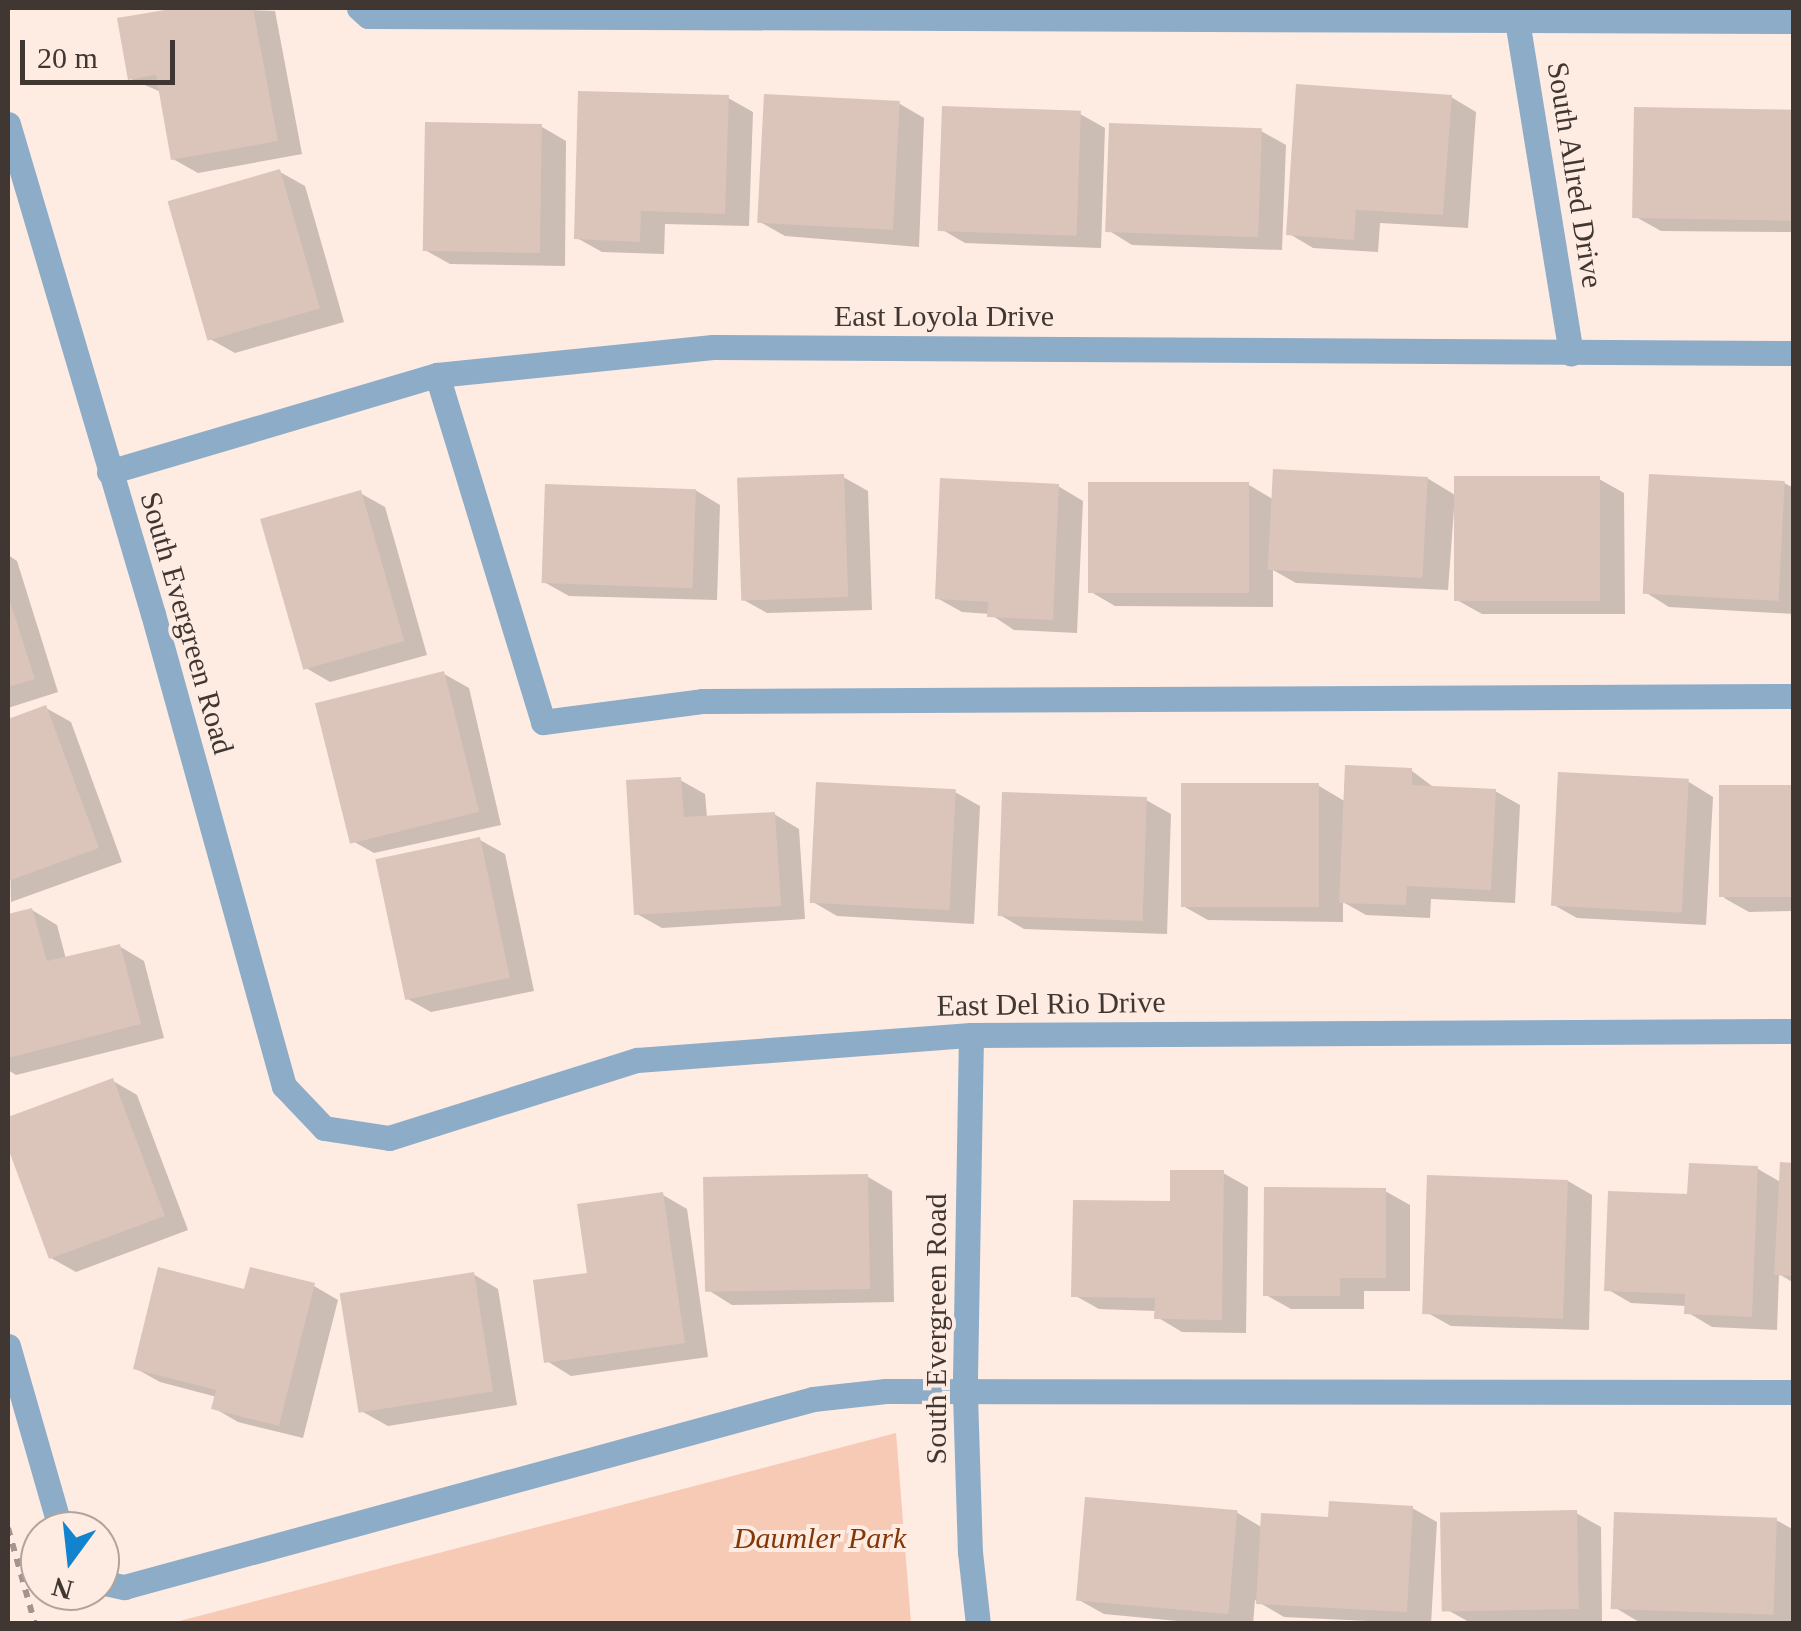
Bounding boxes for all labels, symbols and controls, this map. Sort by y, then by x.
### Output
scale bar [25,20,180,82]
text: 20 m [37,41,98,74]
street label: South Allred Drive [1539,59,1611,291]
street label: East Loyola Drive [834,298,1054,334]
street label: South Evergreen Road [132,488,242,758]
street label: East Del Rio Drive [936,984,1166,1024]
street label: South Evergreen Road [918,1193,954,1465]
north arrow [20,1511,120,1611]
park label: Daumler Park [734,1520,906,1556]
text: N [49,1571,76,1606]

